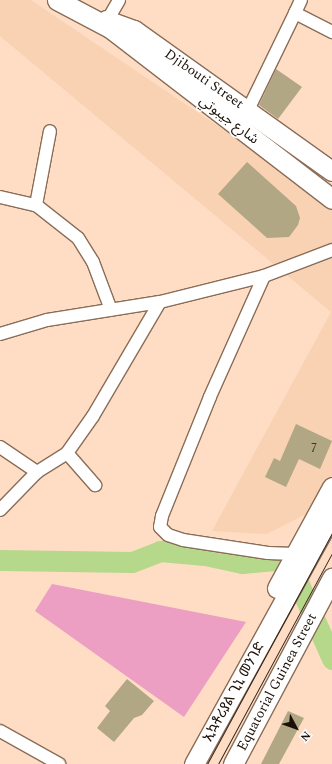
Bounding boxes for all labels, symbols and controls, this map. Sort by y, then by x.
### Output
street label: Djibouti Street [161,46,247,112]
street label: شارع جيبوتي [196,92,262,148]
house number: 7 [311,442,317,456]
street label: Equatorial Guinea Street [234,610,320,754]
street label: ኢኳቶሪያል ጊኒ መንገድ [200,639,268,745]
north arrow [276,708,316,748]
text: N [296,727,315,745]

